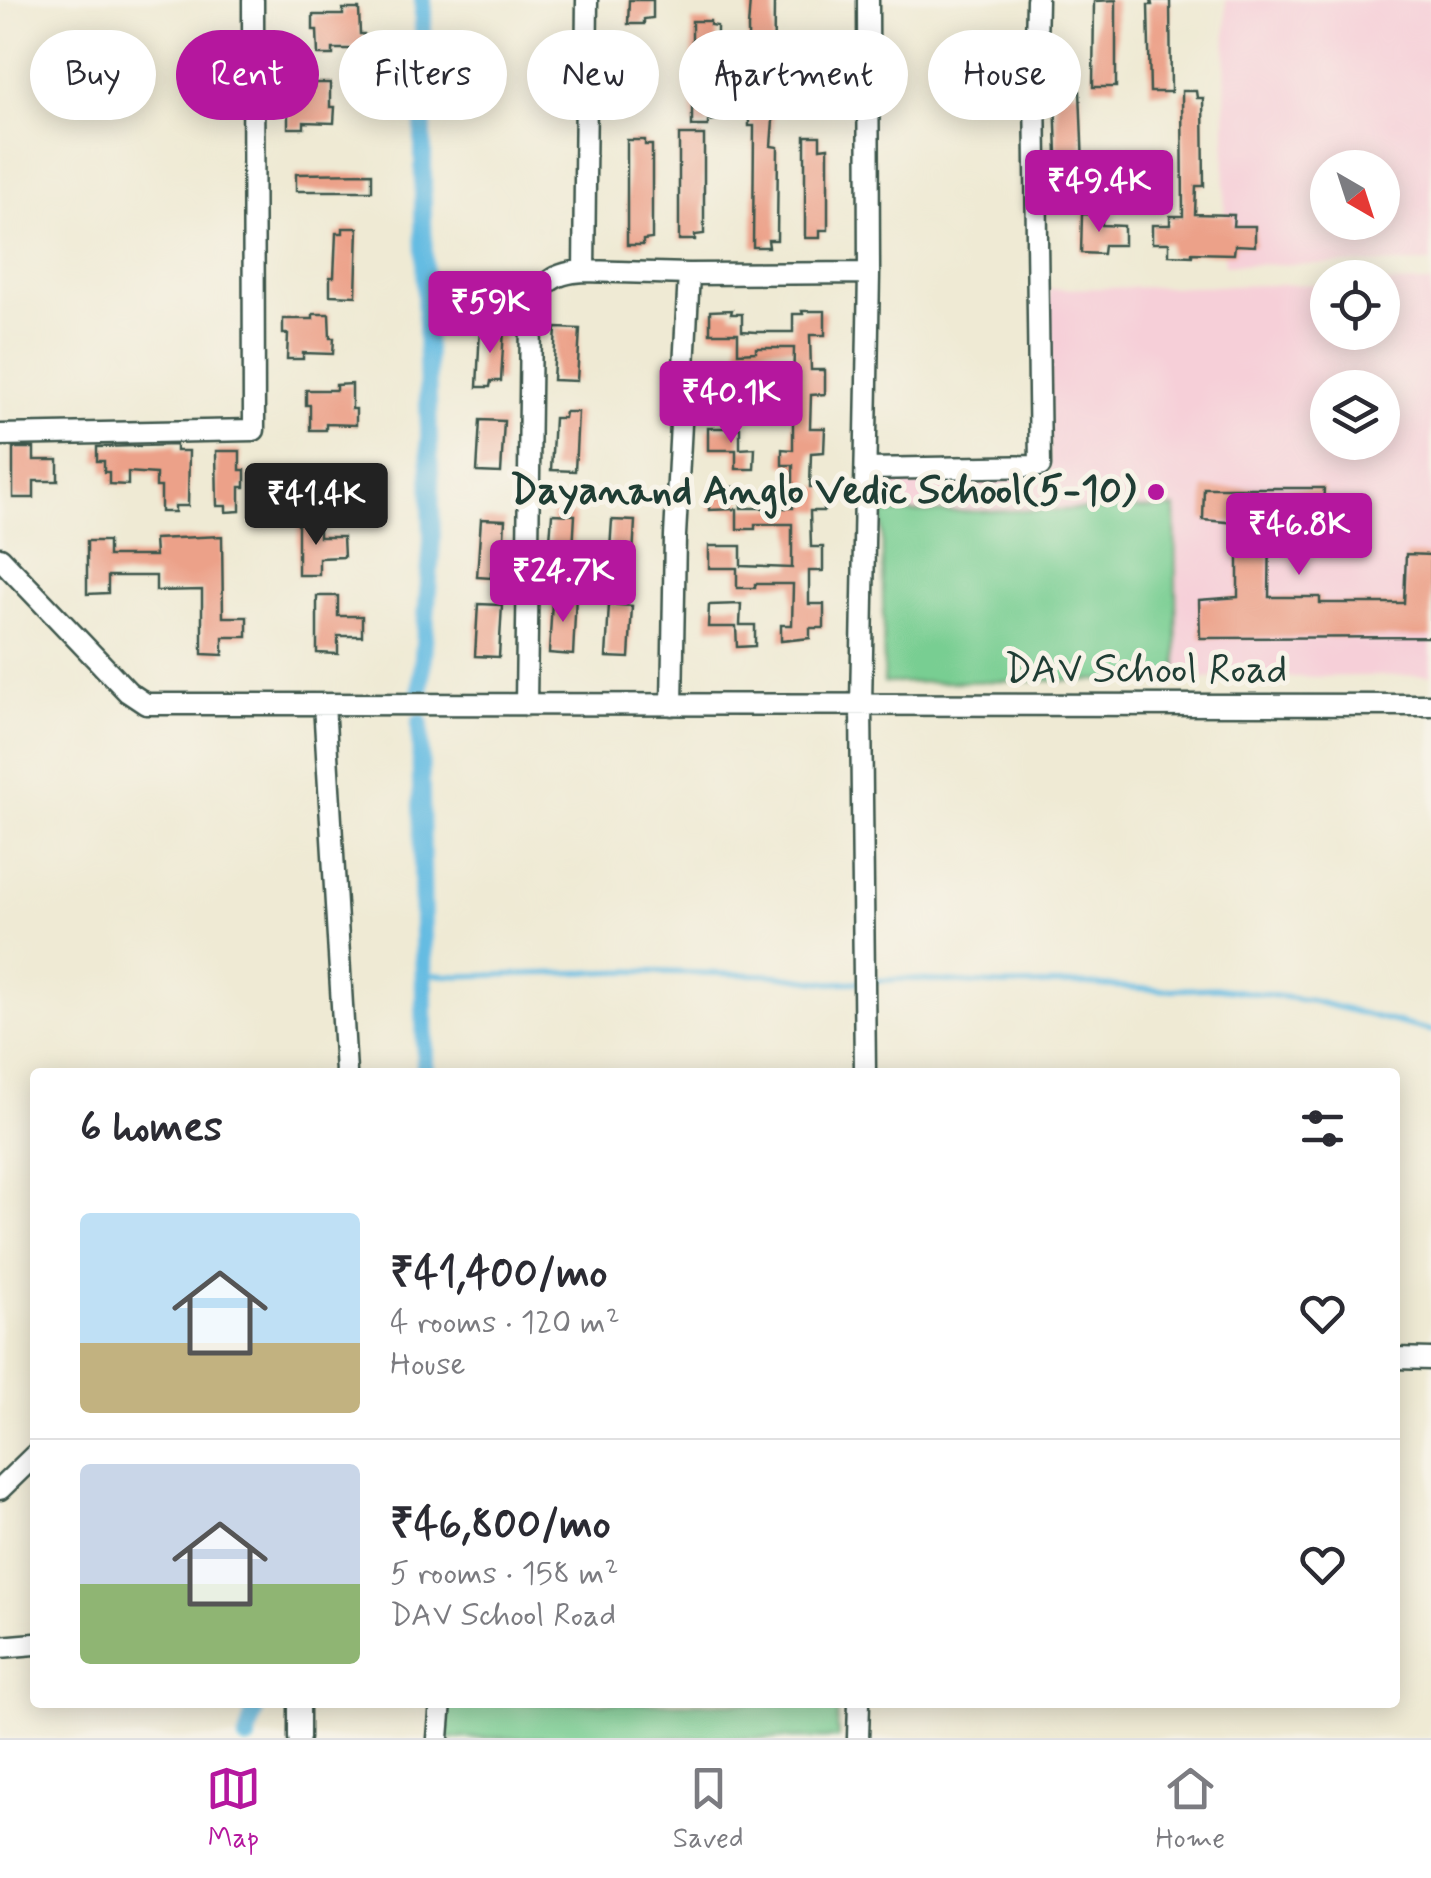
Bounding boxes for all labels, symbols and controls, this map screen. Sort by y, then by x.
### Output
chip: Buy [30,30,156,120]
chip: Rent [176,30,319,120]
chip: Filters [339,30,507,120]
chip: New [527,30,659,120]
chip: Apartment [679,30,908,120]
chip: House [928,30,1081,120]
pin: ₹49.4K [1018,150,1180,235]
north arrow [1310,150,1400,240]
map controls [1310,150,1400,460]
text: ₹49.4K [1047,161,1151,203]
button: locate [1310,260,1400,350]
pin: ₹59K [431,271,549,356]
text: ₹59K [450,282,530,324]
pin: ₹40.1K [650,361,812,446]
button: layers [1310,370,1400,460]
text: ₹40.1K [682,372,780,414]
pin: ₹41.4K [235,463,397,548]
place label: Dayanand Anglo Vedic School(5-10) [510,466,1137,519]
text: ₹41.4K [267,474,365,516]
marker: Dayanand Anglo Vedic School(5-10) [1145,481,1167,503]
pin: ₹46.8K [1218,493,1380,578]
text: ₹46.8K [1248,504,1350,546]
pin: ₹24.7K [482,540,644,625]
text: ₹24.7K [512,551,614,593]
street label: DAV School Road [1005,645,1287,697]
text: 6 homes [80,1101,223,1156]
icon: filters [1295,1101,1350,1156]
text: ₹41,400/mo [390,1247,608,1302]
icon: home [160,1253,280,1373]
icon: heart [1295,1286,1350,1341]
text: 4 rooms · 120 m² [390,1302,620,1344]
text: House [390,1344,466,1386]
text: ₹46,800/mo [390,1498,611,1553]
icon: home [160,1504,280,1624]
icon: heart [1295,1537,1350,1592]
text: 5 rooms · 158 m² [390,1553,618,1595]
text: DAV School Road [390,1595,616,1637]
tab: Map [206,1761,261,1858]
tab: Saved [673,1761,744,1858]
tab: Home [1155,1761,1225,1858]

